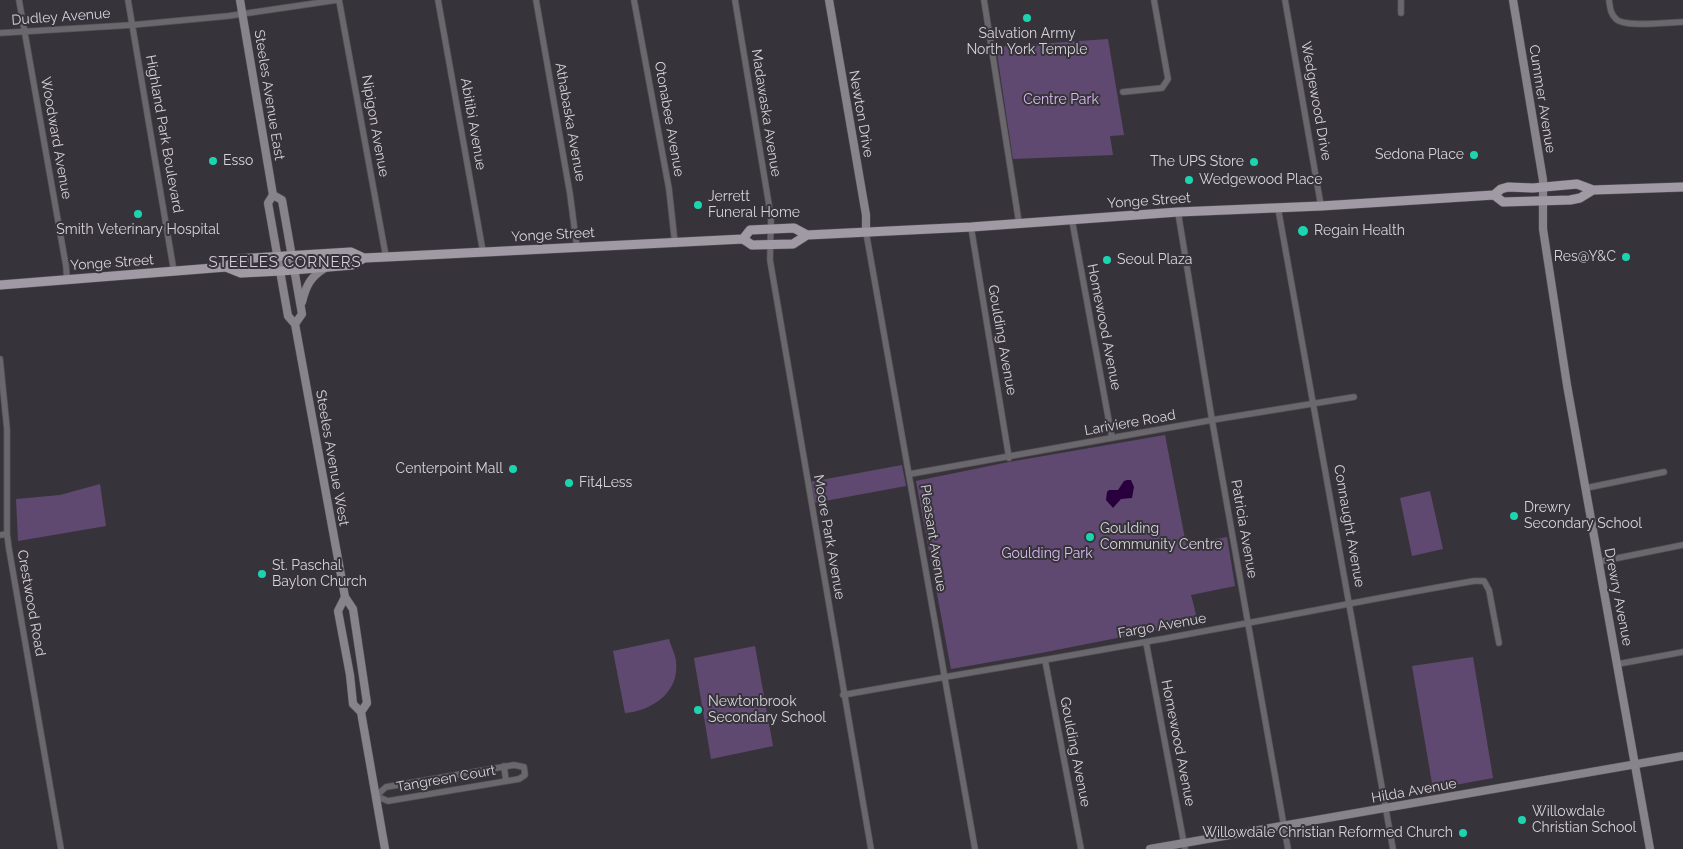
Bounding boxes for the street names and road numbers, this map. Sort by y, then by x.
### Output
street label: Dudley Avenue [11,5,111,29]
street label: Steeles Avenue East [250,28,288,162]
street label: Wedgewood Drive [1297,40,1335,162]
street label: Cummer Avenue [1525,44,1559,154]
street label: Madawaska Avenue [748,48,784,178]
street label: Highland Park Boulevard [142,54,186,214]
street label: Otonabee Avenue [651,60,687,178]
street label: Athabaska Avenue [551,61,589,183]
street label: Newton Drive [845,69,877,159]
street label: Nipigon Avenue [358,74,392,178]
street label: Woodward Avenue [37,75,75,201]
street label: Abitibi Avenue [457,77,489,171]
street label: Yonge Street [1107,190,1191,212]
street label: Yonge Street [511,224,595,246]
street label: Yonge Street [70,252,154,274]
street label: Homewood Avenue [1083,262,1125,392]
street label: Goulding Avenue [984,284,1020,396]
street label: Steeles Avenue West [312,389,352,527]
street label: Lariviere Road [1083,407,1177,439]
street label: Connaught Avenue [1330,463,1368,589]
street label: Moore Park Avenue [810,473,848,601]
street label: Patricia Avenue [1227,478,1261,580]
street label: Pleasant Avenue [916,483,950,593]
street label: Drewry Avenue [1600,547,1636,647]
street label: Crestwood Road [13,549,49,657]
street label: Fargo Avenue [1117,610,1207,642]
street label: Homewood Avenue [1157,678,1199,808]
street label: Goulding Avenue [1056,696,1094,808]
street label: Tangreen Court [395,762,497,796]
street label: Hilda Avenue [1370,775,1458,807]

